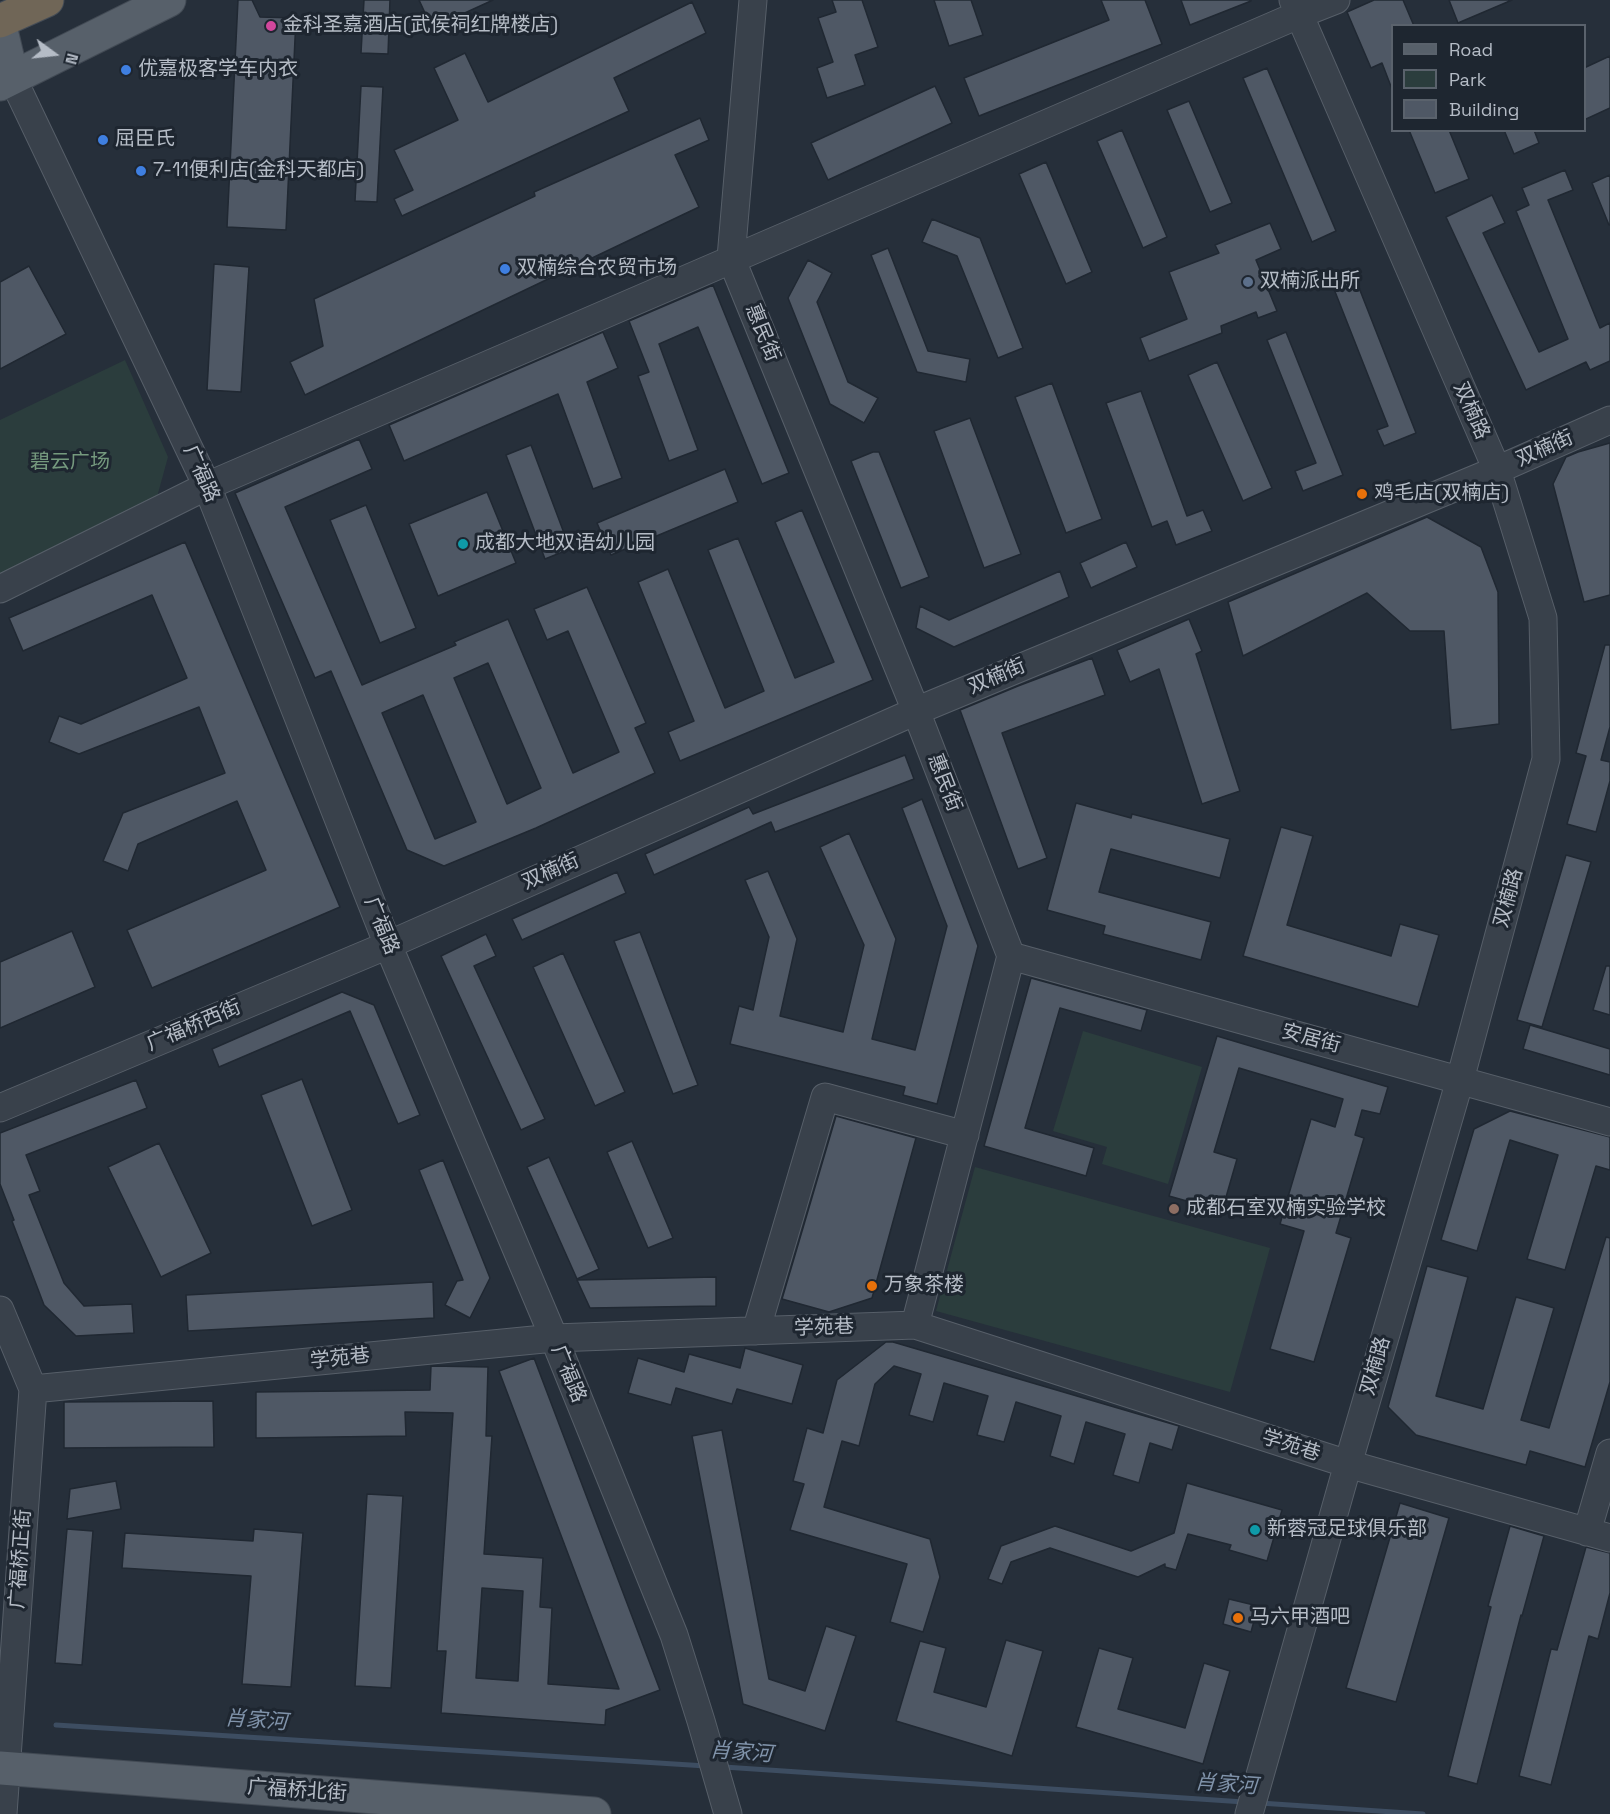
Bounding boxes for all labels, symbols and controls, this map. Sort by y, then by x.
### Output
place label: 金科圣嘉酒店(武侯祠红牌楼店) [283,14,558,38]
marker: 金科圣嘉酒店(武侯祠红牌楼店) [264,19,278,33]
north arrow [24,24,84,84]
legend [1391,24,1586,132]
text: Road [1449,38,1493,61]
text: N [60,51,83,67]
place label: 优嘉极客学车内衣 [138,58,298,82]
marker: 优嘉极客学车内衣 [119,63,133,77]
text: Park [1449,68,1486,91]
text: Building [1449,98,1519,121]
place label: 屈臣氏 [115,128,175,152]
marker: 屈臣氏 [96,133,110,147]
place label: 7-11便利店(金科天都店) [153,159,364,183]
marker: 7-11便利店(金科天都店) [134,164,148,178]
place label: 双楠综合农贸市场 [517,257,677,281]
marker: 双楠综合农贸市场 [498,262,512,276]
place label: 双楠派出所 [1260,270,1360,294]
marker: 双楠派出所 [1241,275,1255,289]
street label: 惠民街 [740,301,784,365]
street label: 双楠路 [1448,379,1494,443]
street label: 双楠街 [1513,426,1577,472]
street label: 广福路 [178,442,224,506]
park label: 碧云广场 [30,451,110,475]
place label: 鸡毛店(双楠店) [1374,482,1509,506]
marker: 鸡毛店(双楠店) [1355,487,1369,501]
place label: 成都大地双语幼儿园 [475,532,655,556]
marker: 成都大地双语幼儿园 [456,537,470,551]
street label: 双楠街 [965,654,1029,700]
street label: 惠民街 [922,751,966,815]
street label: 双楠街 [519,849,583,895]
street label: 双楠路 [1490,866,1528,930]
street label: 广福路 [359,894,403,958]
street label: 广福桥西街 [143,995,245,1057]
street label: 安居街 [1279,1020,1343,1058]
place label: 成都石室双楠实验学校 [1186,1197,1386,1221]
marker: 成都石室双楠实验学校 [1167,1202,1181,1216]
place label: 万象茶楼 [884,1274,964,1298]
marker: 万象茶楼 [865,1279,879,1293]
street label: 学苑巷 [794,1315,854,1341]
street label: 双楠路 [1356,1334,1396,1398]
street label: 广福路 [546,1342,590,1406]
street label: 学苑巷 [309,1344,371,1374]
street label: 学苑巷 [1259,1425,1323,1467]
street label: 广福桥正街 [6,1508,36,1610]
place label: 新蓉冠足球俱乐部 [1267,1518,1427,1542]
marker: 新蓉冠足球俱乐部 [1248,1523,1262,1537]
place label: 马六甲酒吧 [1250,1606,1350,1630]
marker: 马六甲酒吧 [1231,1611,1245,1625]
water label: 肖家河 [224,1706,288,1736]
water label: 肖家河 [709,1738,773,1768]
water label: 肖家河 [1194,1770,1258,1800]
street label: 广福桥北街 [246,1776,348,1806]

